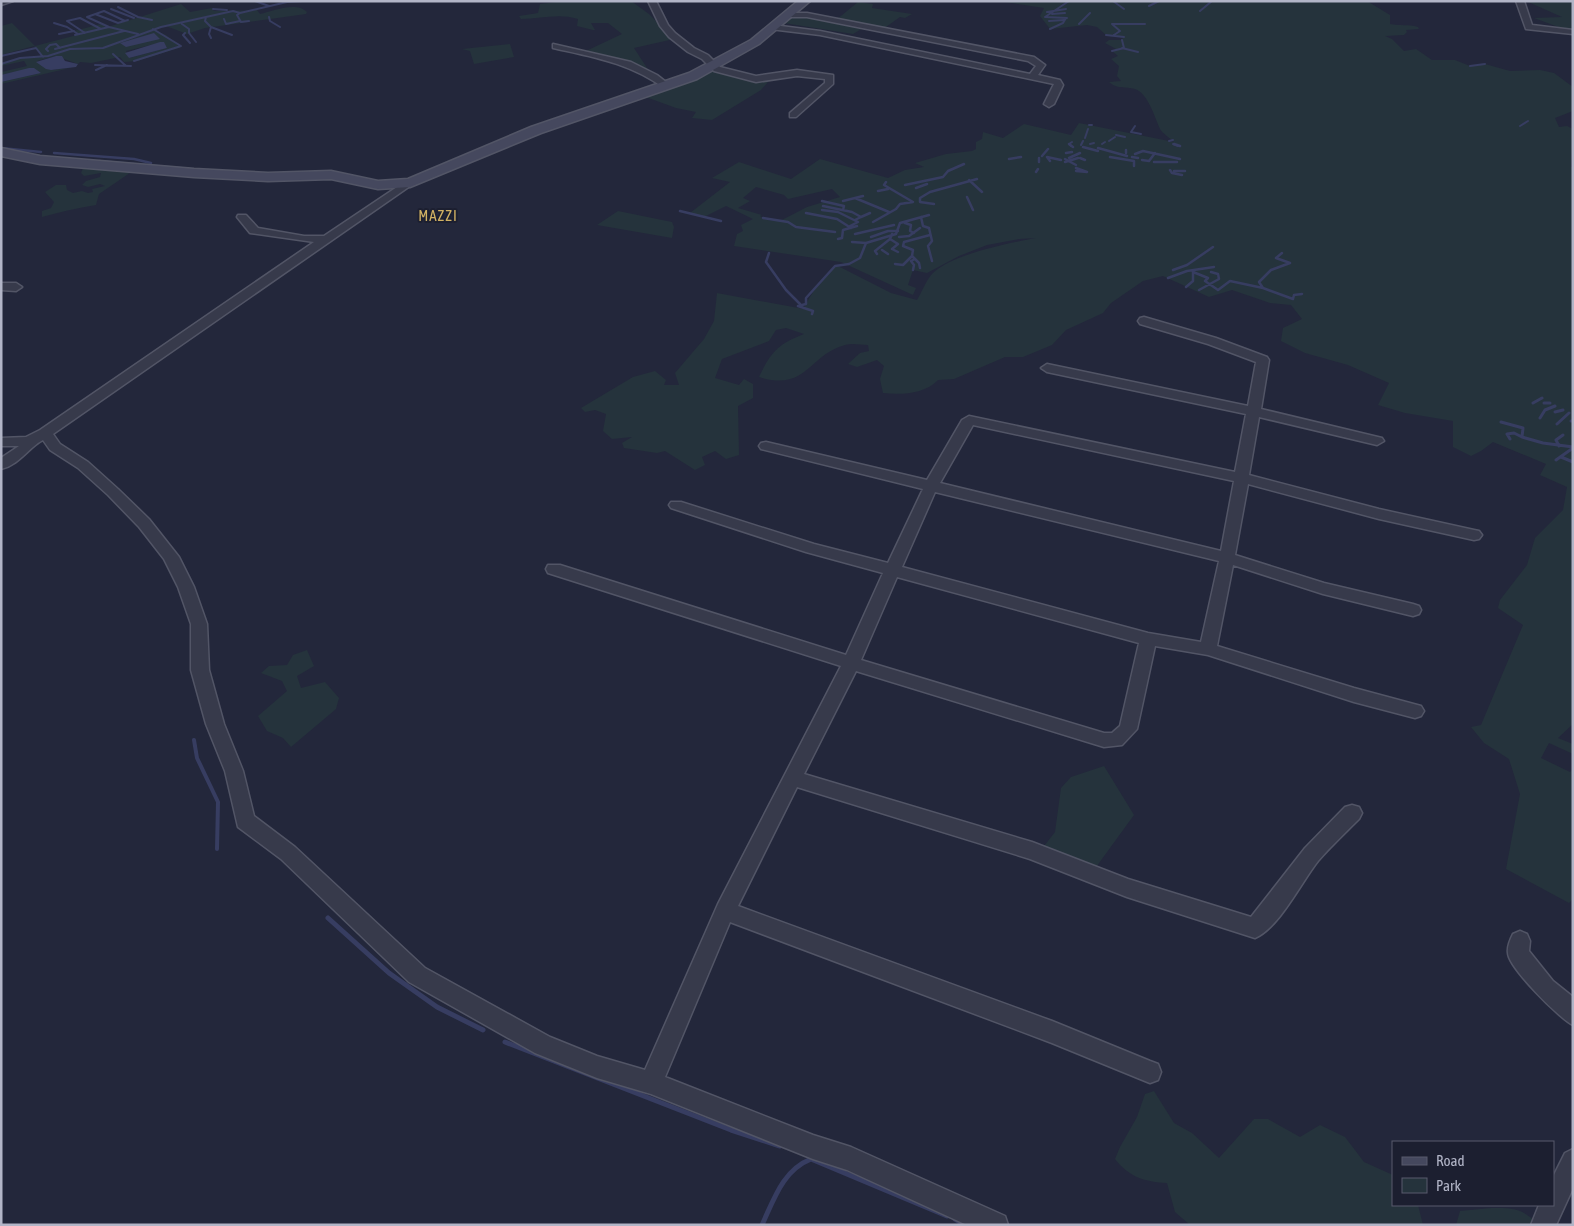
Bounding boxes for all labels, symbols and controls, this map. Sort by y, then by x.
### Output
district label: MAZZI [418,207,458,224]
legend [1392,1141,1554,1206]
text: Road [1436,1152,1465,1169]
text: Park [1436,1177,1461,1194]

